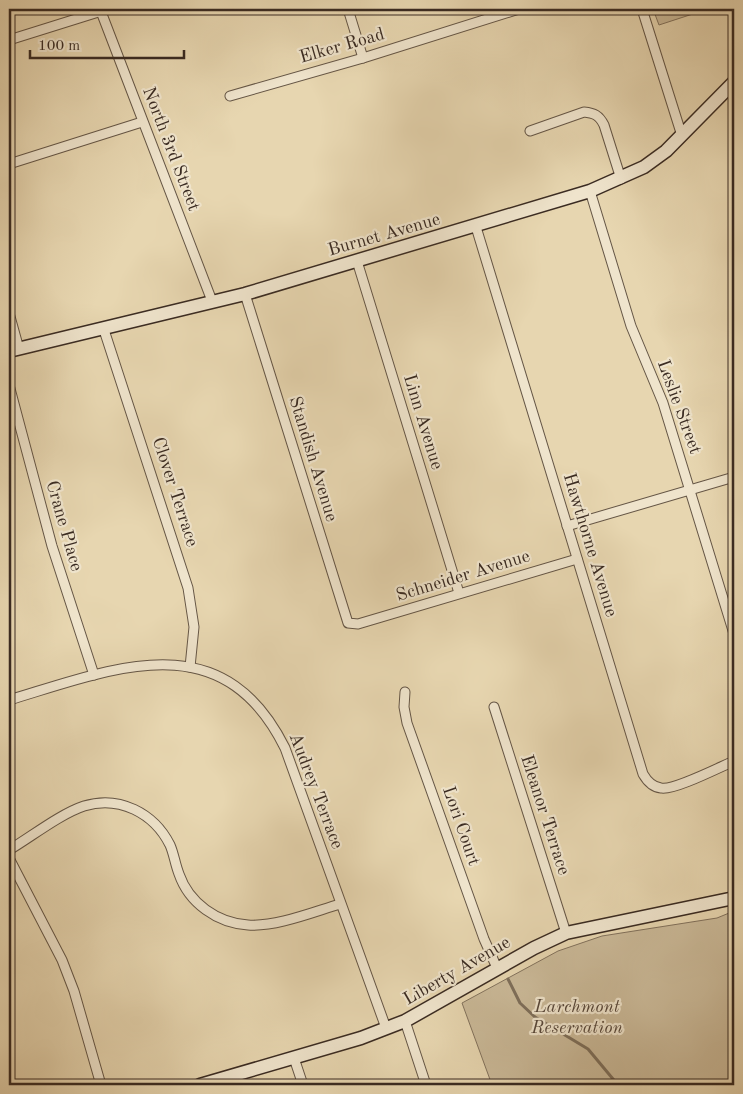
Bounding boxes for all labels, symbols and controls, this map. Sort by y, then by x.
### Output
street label: Elker Road [297,25,387,67]
scale bar [30,28,184,60]
text: 100 m [38,39,80,54]
street label: North 3rd Street [139,85,203,213]
street label: Burnet Avenue [326,210,442,260]
street label: Leslie Street [654,357,704,457]
street label: Linn Avenue [400,372,446,472]
street label: Standish Avenue [285,394,341,524]
street label: Clover Terrace [149,435,201,549]
street label: Hawthorne Avenue [560,471,620,619]
street label: Crane Place [42,479,86,573]
street label: Schneider Avenue [394,547,532,605]
street label: Audrey Terrace [286,731,346,851]
street label: Eleanor Terrace [517,753,573,877]
street label: Lori Court [439,784,483,868]
street label: Liberty Avenue [401,933,513,1009]
park label: Larchmont Reservation [530,998,623,1037]

